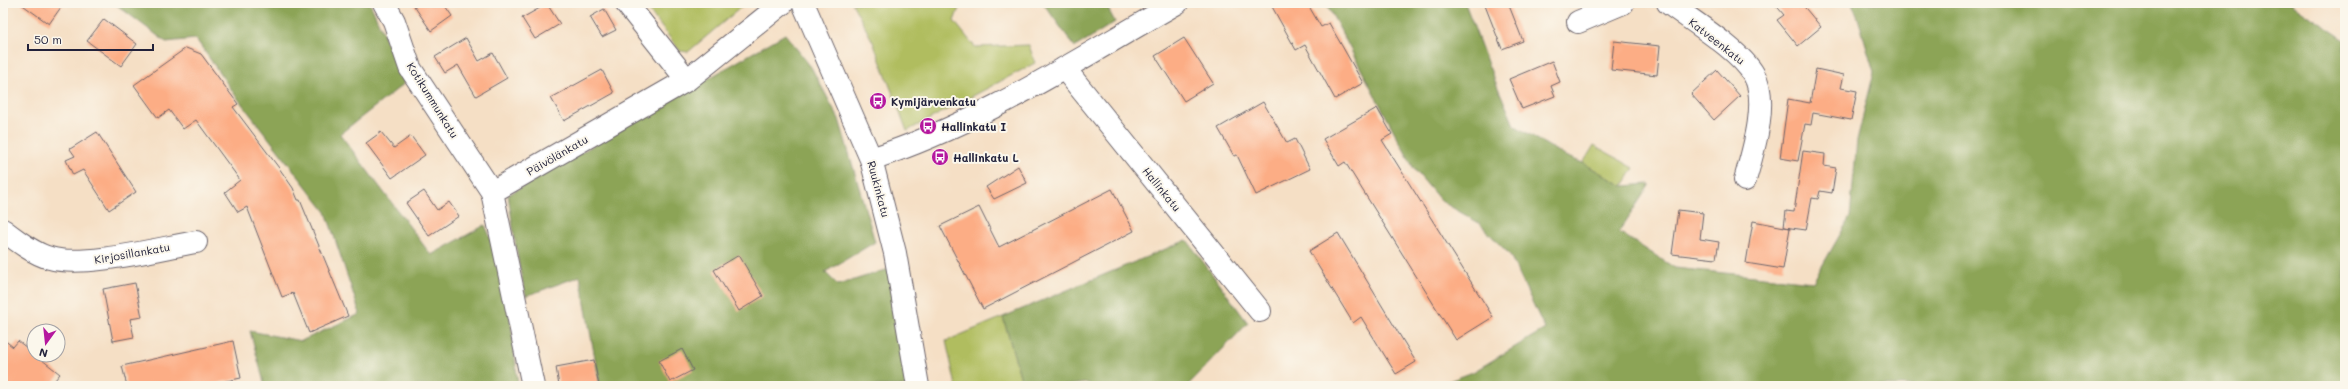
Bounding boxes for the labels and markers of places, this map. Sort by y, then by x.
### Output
bus stop icon: Kymijärvenkatu [868,91,888,111]
place label: Kymijärvenkatu [891,94,976,109]
bus stop icon: Hallinkatu I [918,116,938,136]
place label: Hallinkatu I [941,119,1006,134]
bus stop icon: Hallinkatu L [930,147,950,167]
place label: Hallinkatu L [953,150,1019,165]

